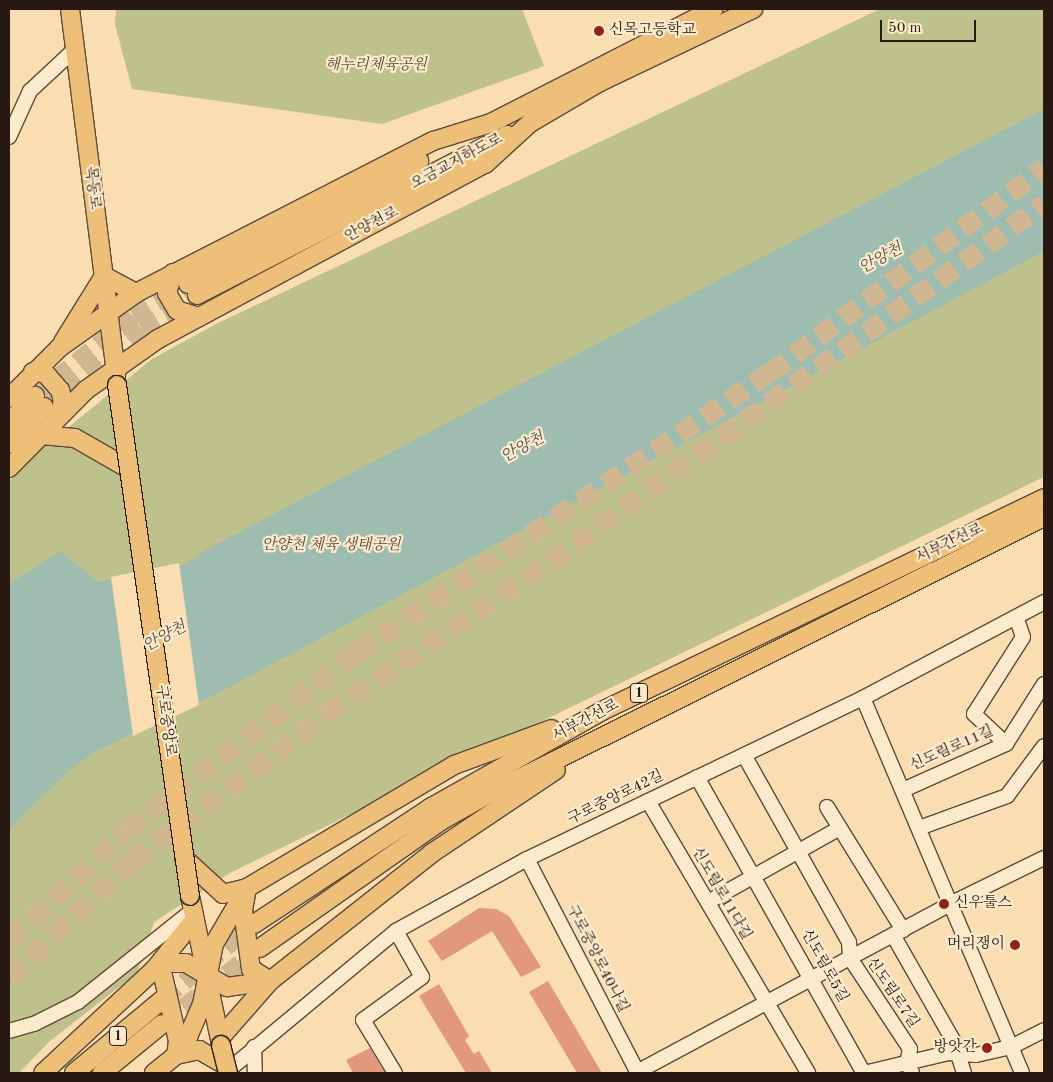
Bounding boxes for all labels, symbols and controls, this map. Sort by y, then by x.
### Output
scale bar [883,10,979,42]
text: 50 m [888,21,922,36]
place label: 신목고등학교 [609,22,696,40]
marker: 신목고등학교 [593,25,605,37]
park label: 해누리체육공원 [325,57,427,75]
street label: 오금교지하도로 [408,130,506,194]
street label: 목동로 [80,165,104,211]
street label: 안양천로 [342,203,402,247]
water label: 안양천 [856,240,906,278]
water label: 안양천 [498,429,548,467]
street label: 서부간선로 [913,520,987,568]
park label: 안양천 체육 생태공원 [262,537,400,555]
water label: 안양천 [140,618,190,656]
road number: 1 [629,681,649,704]
street label: 구로중앙로 [151,684,179,758]
street label: 서부간선로 [550,696,622,746]
street label: 신도림로11길 [907,723,997,775]
street label: 구로중앙로42길 [565,767,667,829]
street label: 신도림로11다길 [687,844,755,944]
place label: 신우툴스 [954,895,1012,913]
marker: 신우툴스 [938,898,950,910]
street label: 구로중앙로40나길 [562,902,632,1016]
street label: 신도림로5길 [796,926,852,1006]
place label: 머리쟁이 [947,936,1005,954]
marker: 머리쟁이 [1009,939,1021,951]
street label: 신도림로7길 [862,954,922,1032]
road number: 1 [108,1024,128,1048]
place label: 방앗간 [934,1039,977,1057]
marker: 방앗간 [981,1042,993,1054]

